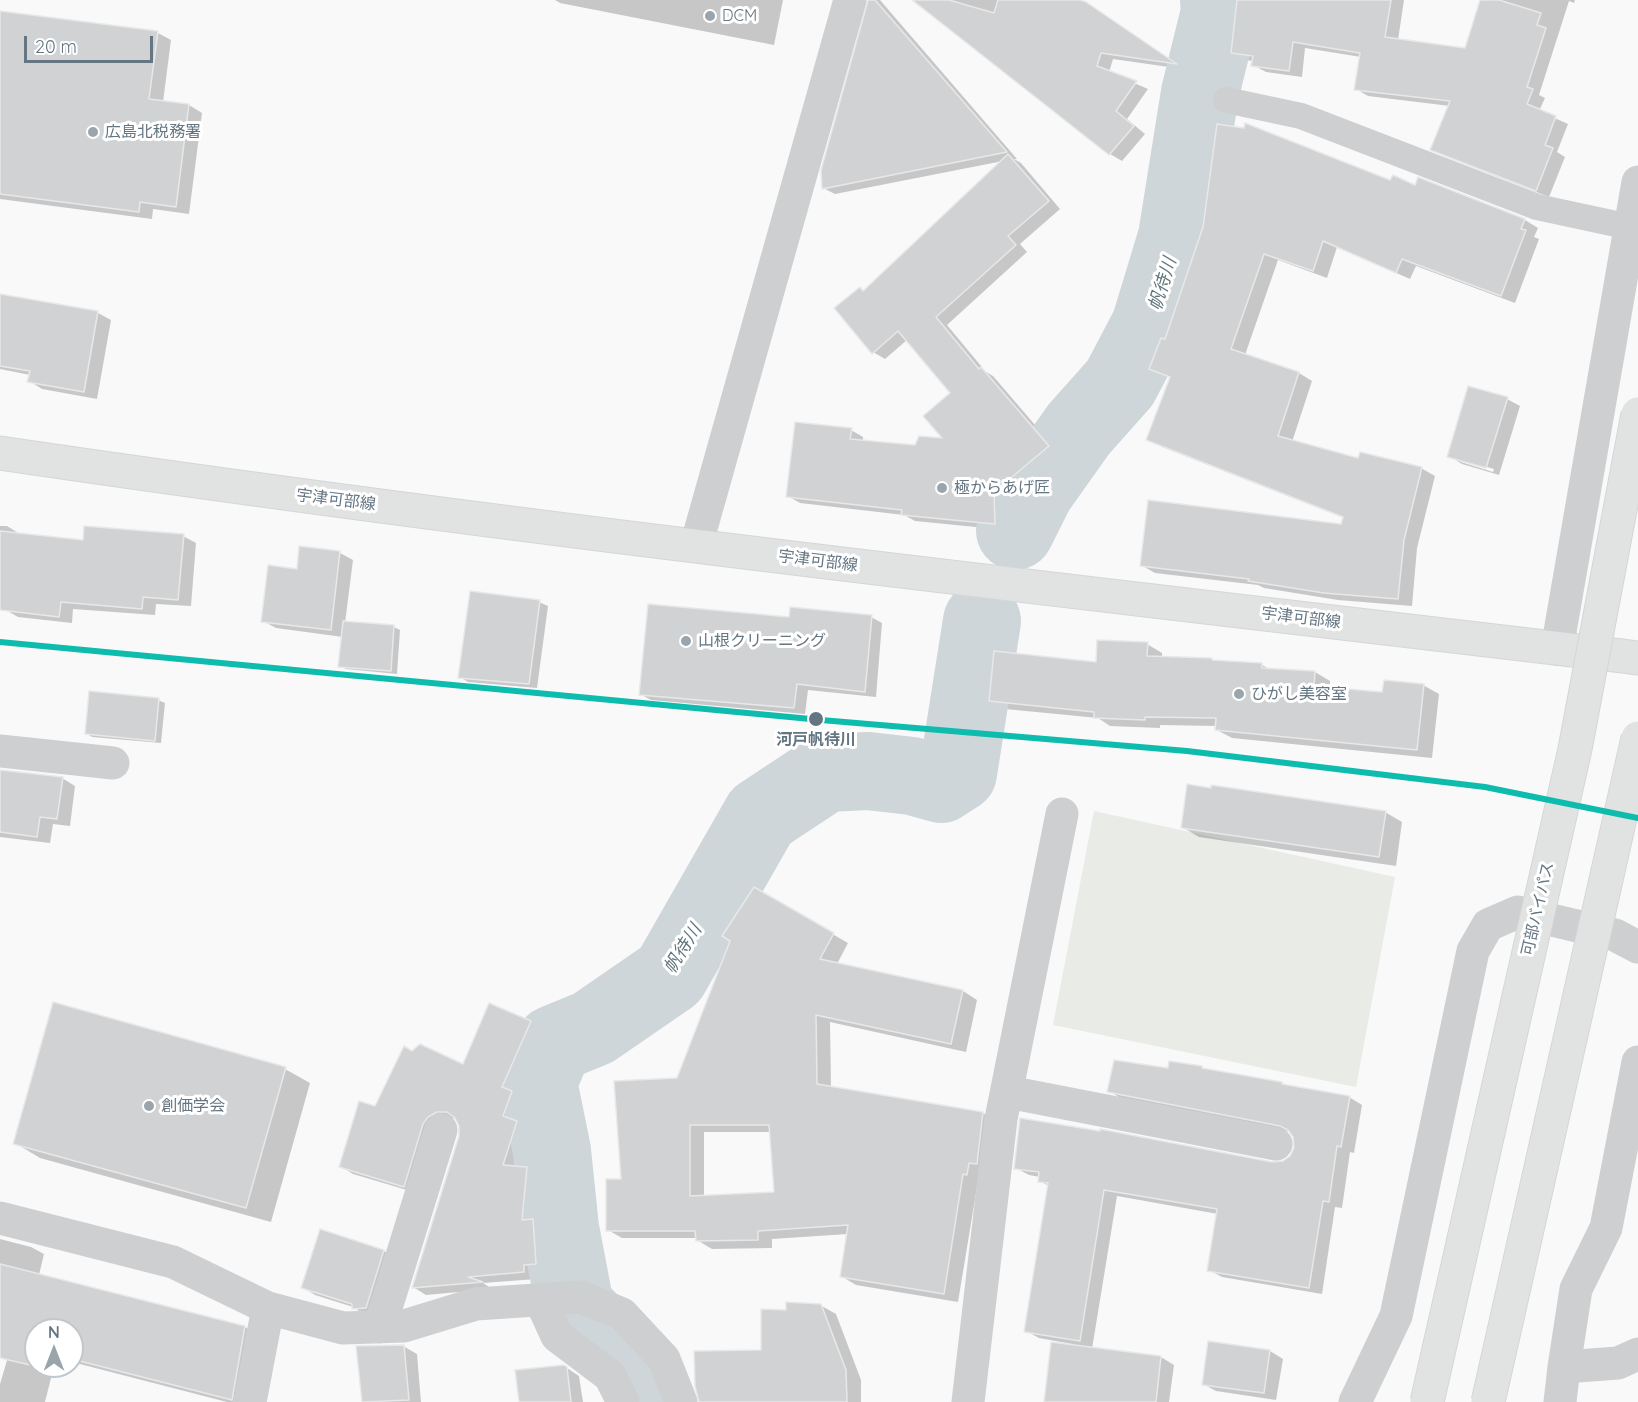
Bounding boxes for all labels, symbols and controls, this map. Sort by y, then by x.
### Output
place label: DCM [722,6,757,26]
marker: DCM [703,9,717,23]
scale bar [27,24,156,62]
text: 20 m [35,35,77,58]
place label: 広島北税務署 [105,122,201,142]
marker: 広島北税務署 [86,125,100,139]
water label: 帆待川 [1145,255,1181,313]
place label: 極からあげ匠 [954,478,1050,498]
marker: 極からあげ匠 [935,481,949,495]
street label: 宇津可部線 [295,486,377,514]
street label: 宇津可部線 [777,547,859,575]
street label: 宇津可部線 [1260,604,1342,632]
place label: 山根クリーニング [698,631,826,651]
marker: 山根クリーニング [679,634,693,648]
place label: ひがし美容室 [1251,684,1347,704]
marker: ひがし美容室 [1232,687,1246,701]
marker: 河戸帆待川 [807,710,825,728]
place label: 河戸帆待川 [776,730,856,750]
street label: 可部バイパス [1518,860,1558,958]
water label: 帆待川 [660,920,706,978]
place label: 創価学会 [161,1096,225,1116]
marker: 創価学会 [142,1099,156,1113]
north arrow [24,1318,84,1378]
text: N [48,1322,60,1342]

